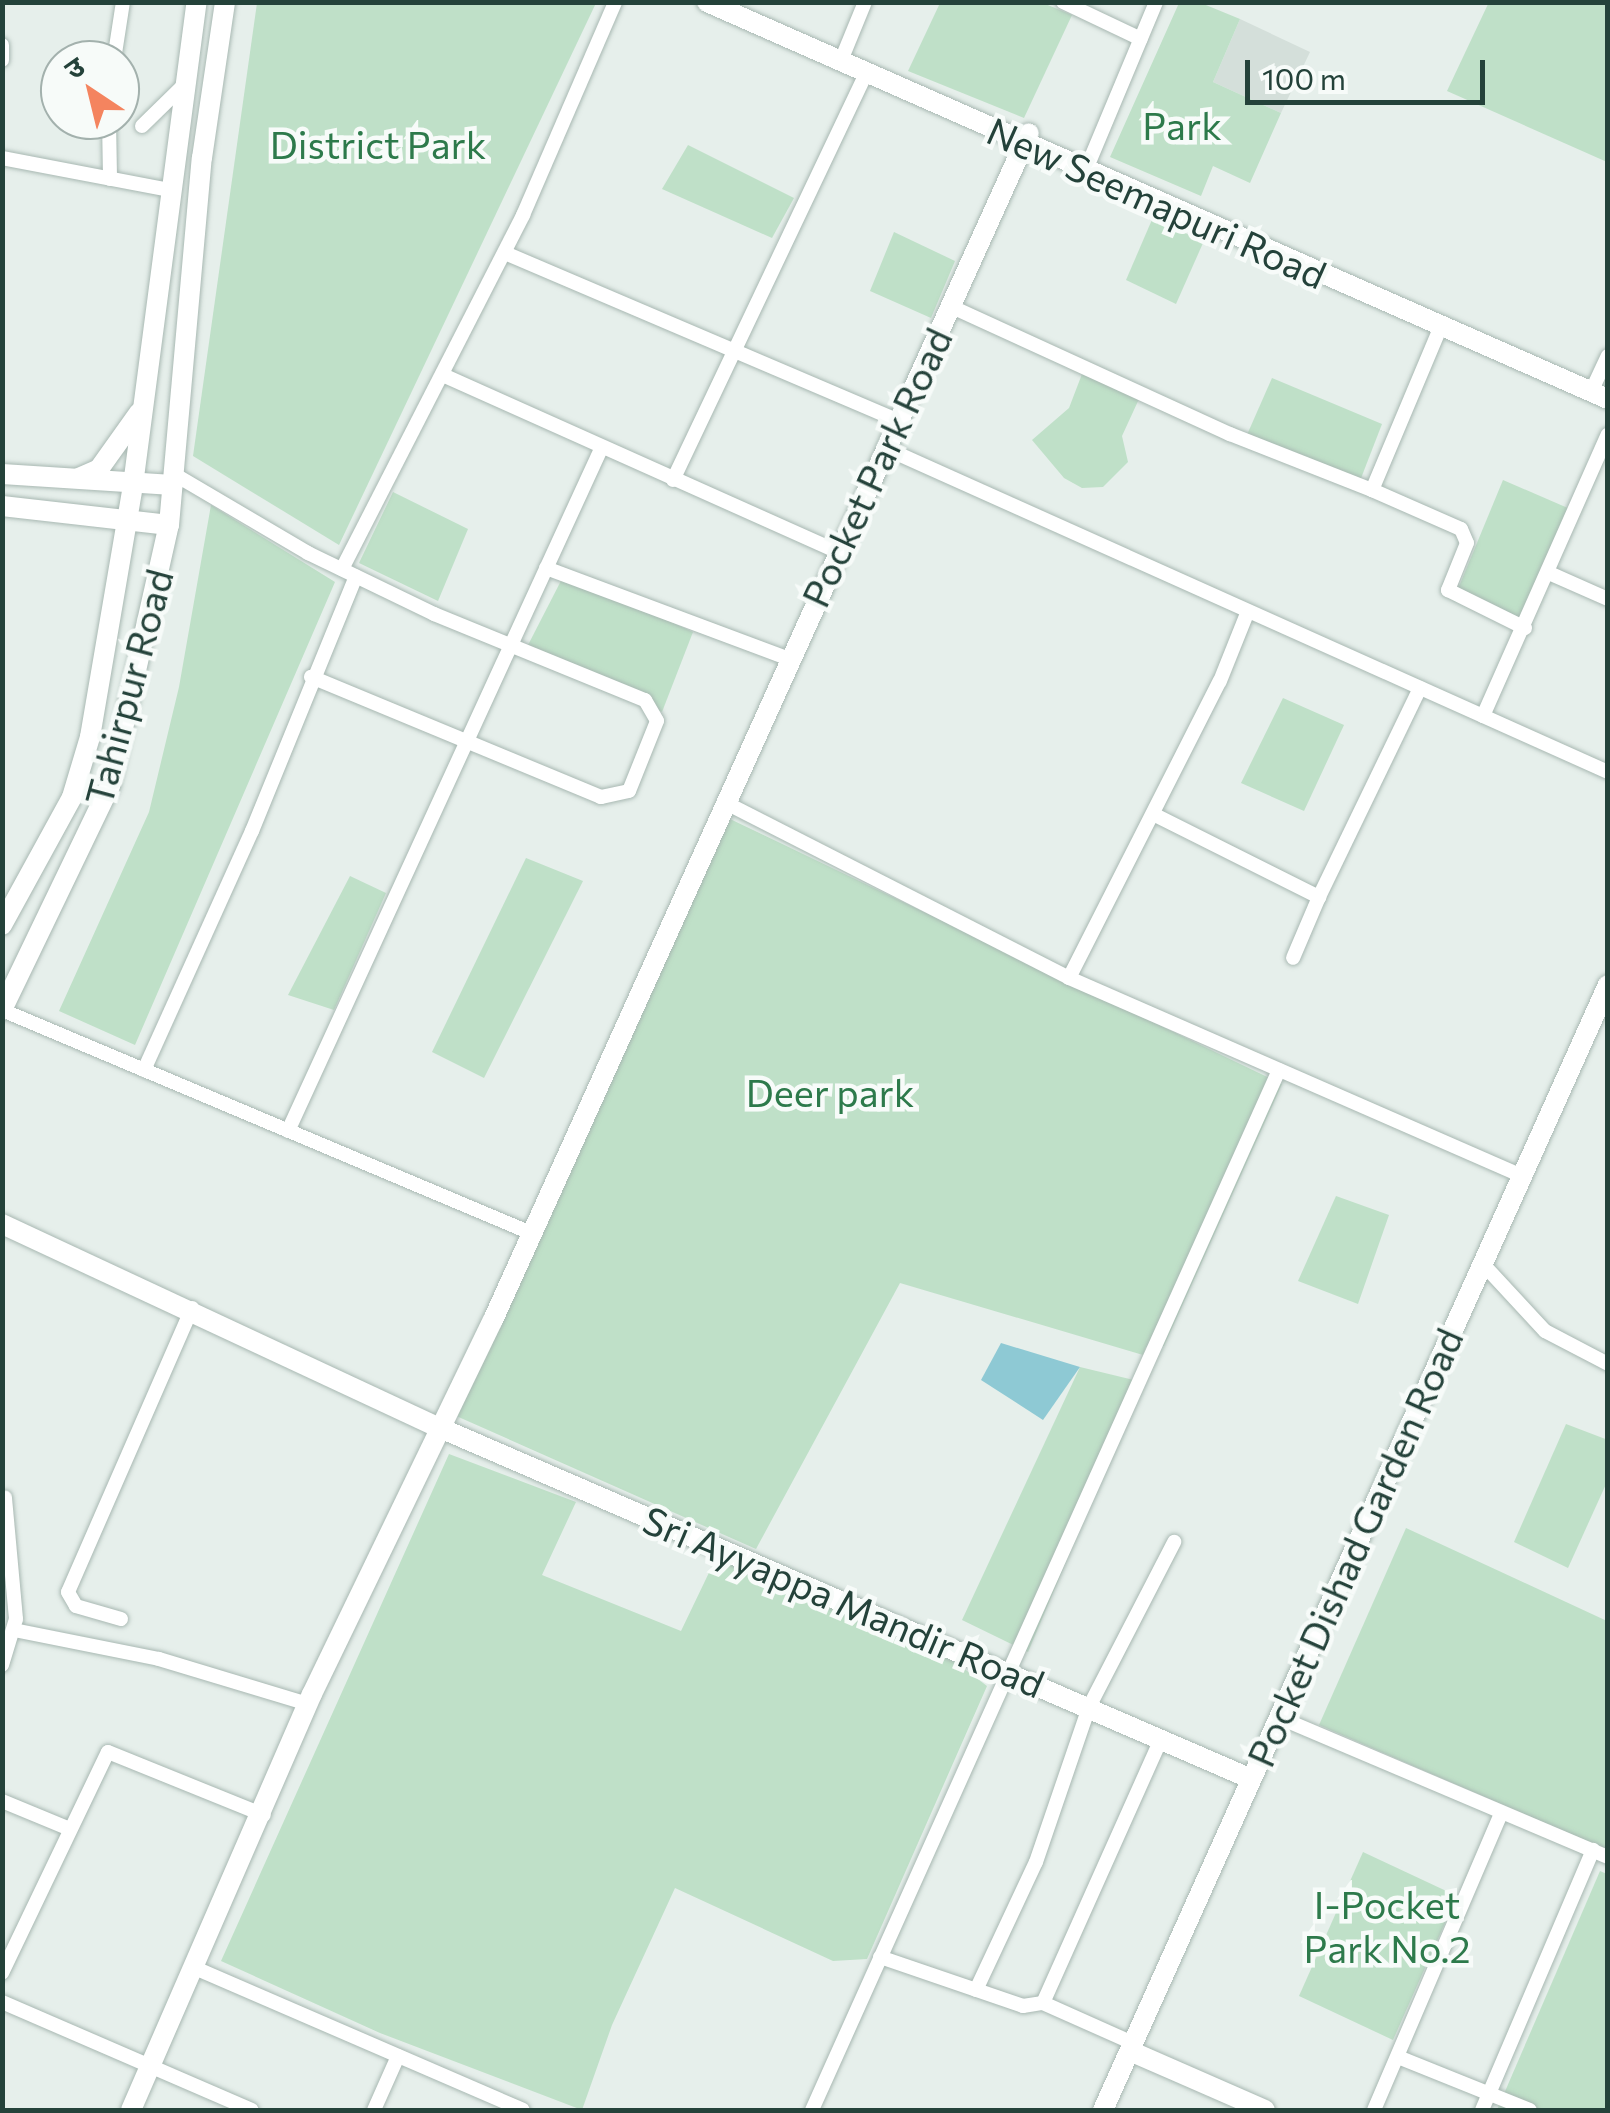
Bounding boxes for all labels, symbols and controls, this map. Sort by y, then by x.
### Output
north arrow [40,40,140,140]
scale bar [1250,40,1490,102]
text: उ [57,48,90,86]
text: 100 m [1262,59,1346,96]
park label: Park [1142,102,1222,148]
street label: New Seemapuri Road [981,107,1333,297]
park label: District Park [270,121,486,167]
street label: Pocket Park Road [791,320,961,614]
street label: Tahirpur Road [75,564,181,810]
park label: Deer park [746,1069,914,1115]
street label: Pocket Dishad Garden Road [1237,1321,1471,1773]
street label: Sri Ayyappa Mandir Road [637,1496,1051,1706]
park label: I-Pocket Park No.2 [1303,1881,1471,1970]

